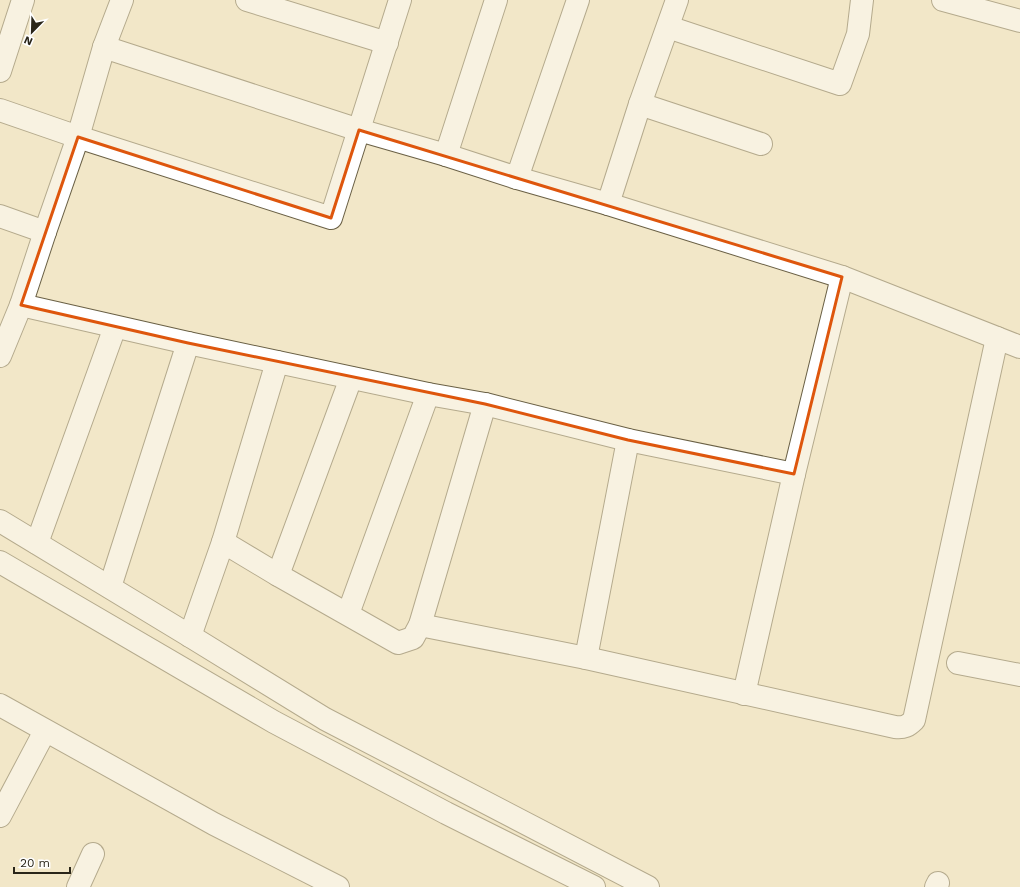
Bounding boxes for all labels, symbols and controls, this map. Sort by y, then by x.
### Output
north arrow [12,12,52,52]
text: N [22,33,35,48]
scale bar [14,849,70,875]
text: 20 m [20,856,50,870]

